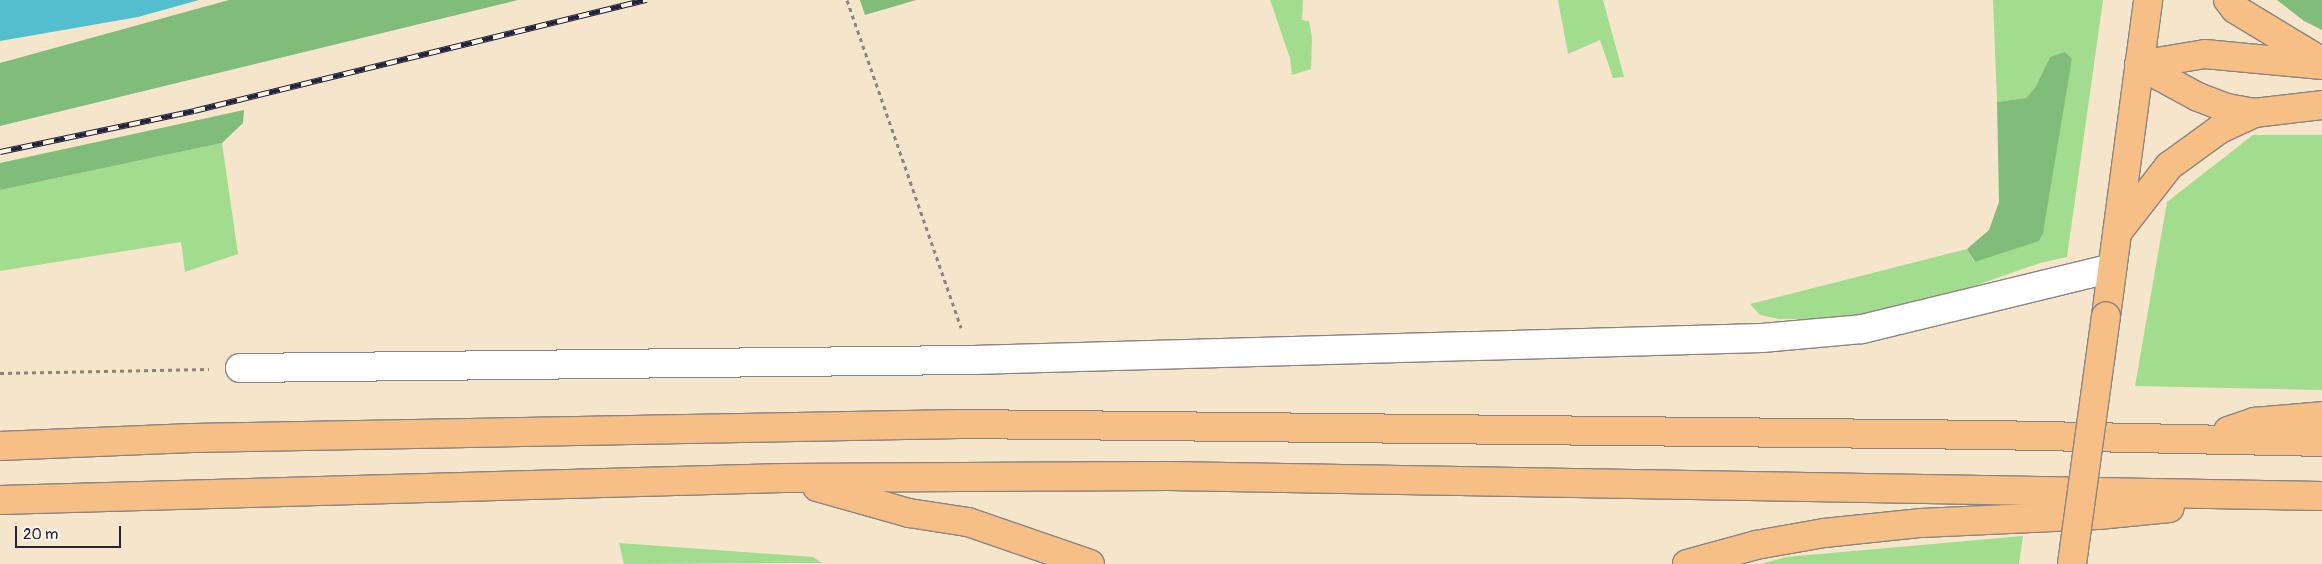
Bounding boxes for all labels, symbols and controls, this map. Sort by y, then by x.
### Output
scale bar [18,516,124,548]
text: 20 m [23,525,58,544]

